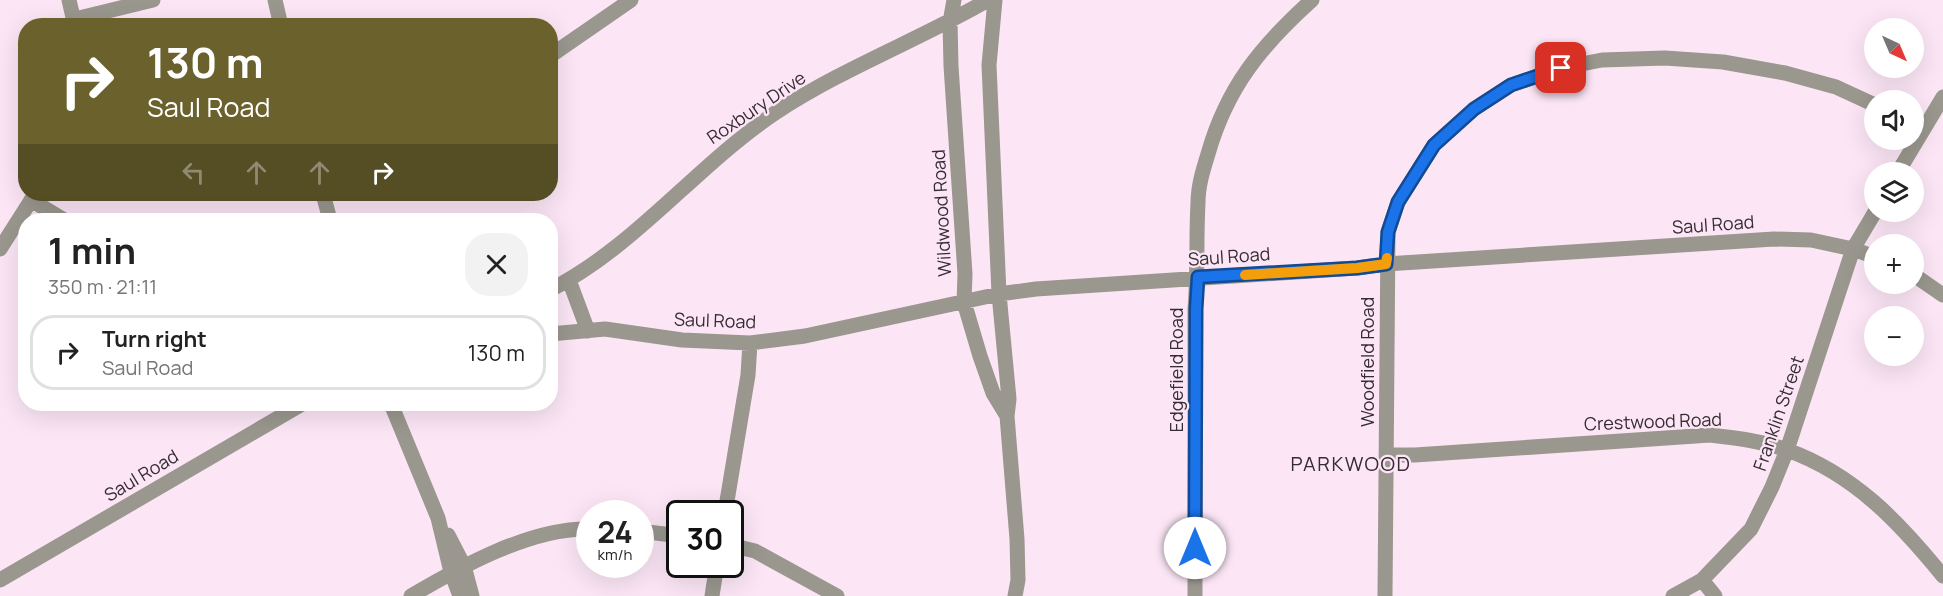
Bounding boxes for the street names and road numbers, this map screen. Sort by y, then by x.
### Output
street label: Roxbury Drive [702,65,810,149]
street label: Wildwood Road [926,149,956,277]
street label: Saul Road [1671,209,1755,239]
street label: Saul Road [1187,241,1271,271]
street label: Woodfield Road [1355,297,1379,427]
street label: Saul Road [673,307,757,333]
street label: Edgefield Road [1164,308,1188,432]
street label: Franklin Street [1747,352,1809,474]
street label: Crestwood Road [1584,407,1722,435]
street label: Saul Road [100,444,182,506]

